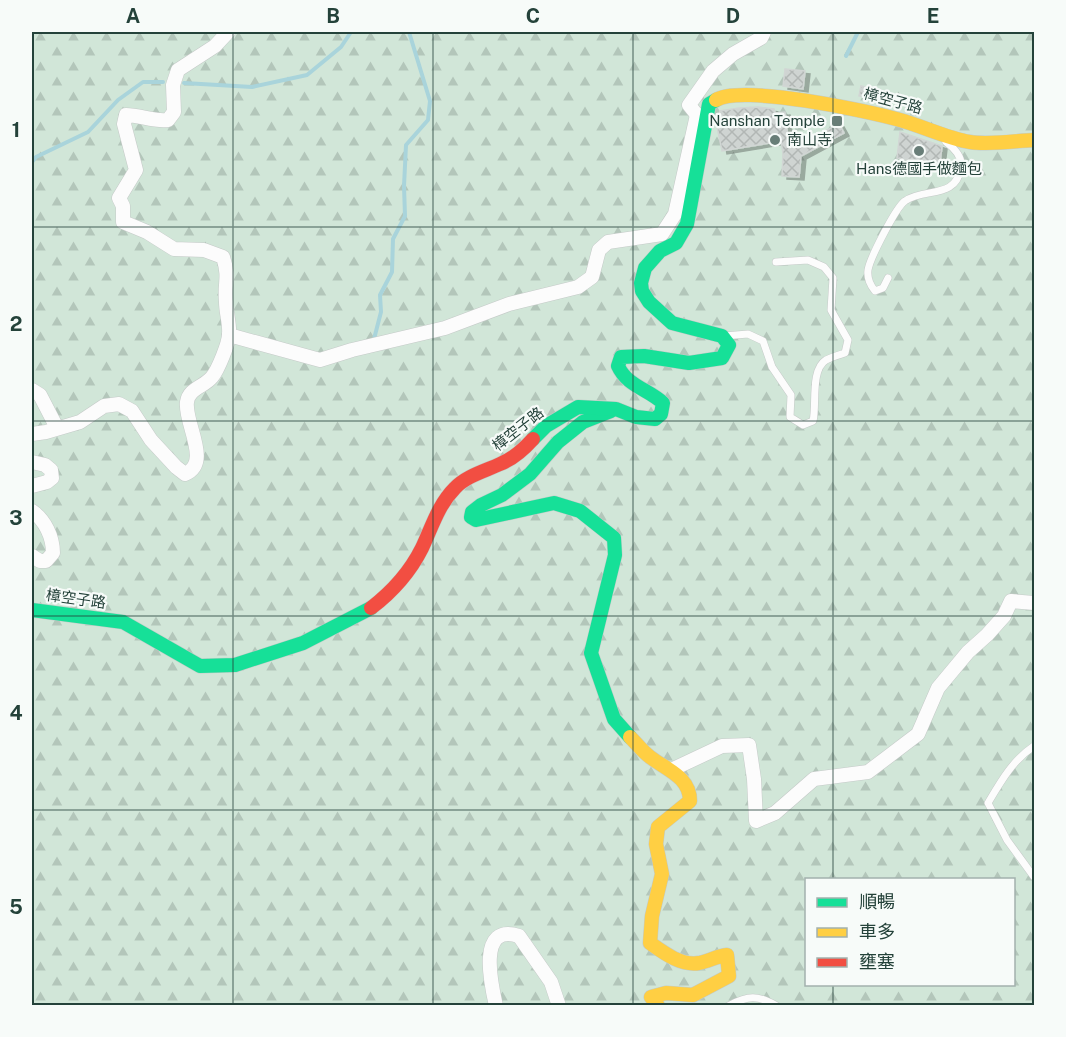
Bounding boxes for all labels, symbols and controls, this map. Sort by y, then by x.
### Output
text: A [126,4,140,28]
text: B [326,4,340,28]
text: C [526,4,540,28]
text: D [726,4,740,28]
text: E [927,4,939,28]
street label: 樟空子路 [862,85,924,116]
place label: Nanshan Temple [709,112,825,129]
marker: Nanshan Temple [830,114,844,128]
text: 1 [12,118,20,142]
place label: 南山寺 [787,131,832,148]
marker: 南山寺 [768,133,782,147]
marker: Hans德國手做麵包 [912,144,926,158]
place label: Hans德國手做麵包 [856,160,982,177]
text: 2 [10,312,22,336]
street label: 樟空子路 [489,403,547,454]
text: 3 [9,506,23,530]
street label: 樟空子路 [45,586,107,611]
text: 4 [9,701,23,725]
legend [805,878,1015,986]
text: 順暢 [859,891,895,912]
text: 5 [9,895,23,919]
text: 車多 [859,921,895,942]
text: 壅塞 [859,951,895,972]

